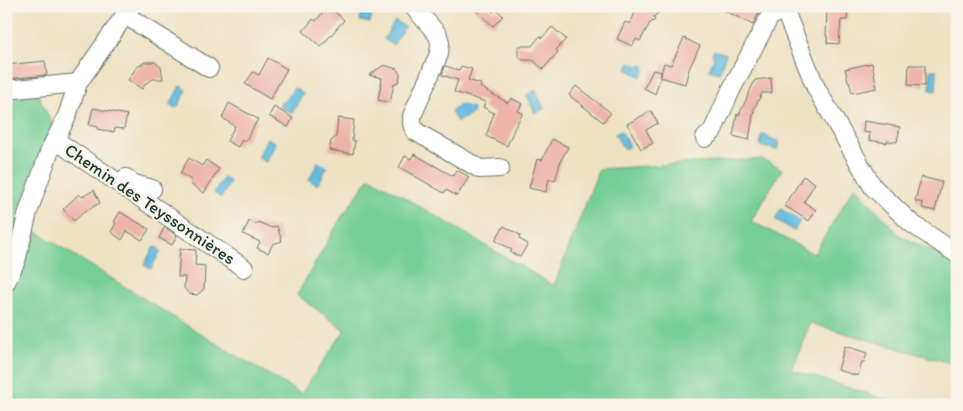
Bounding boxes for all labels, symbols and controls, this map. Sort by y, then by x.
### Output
street label: Chemin des Teyssonnières [60,139,240,269]

